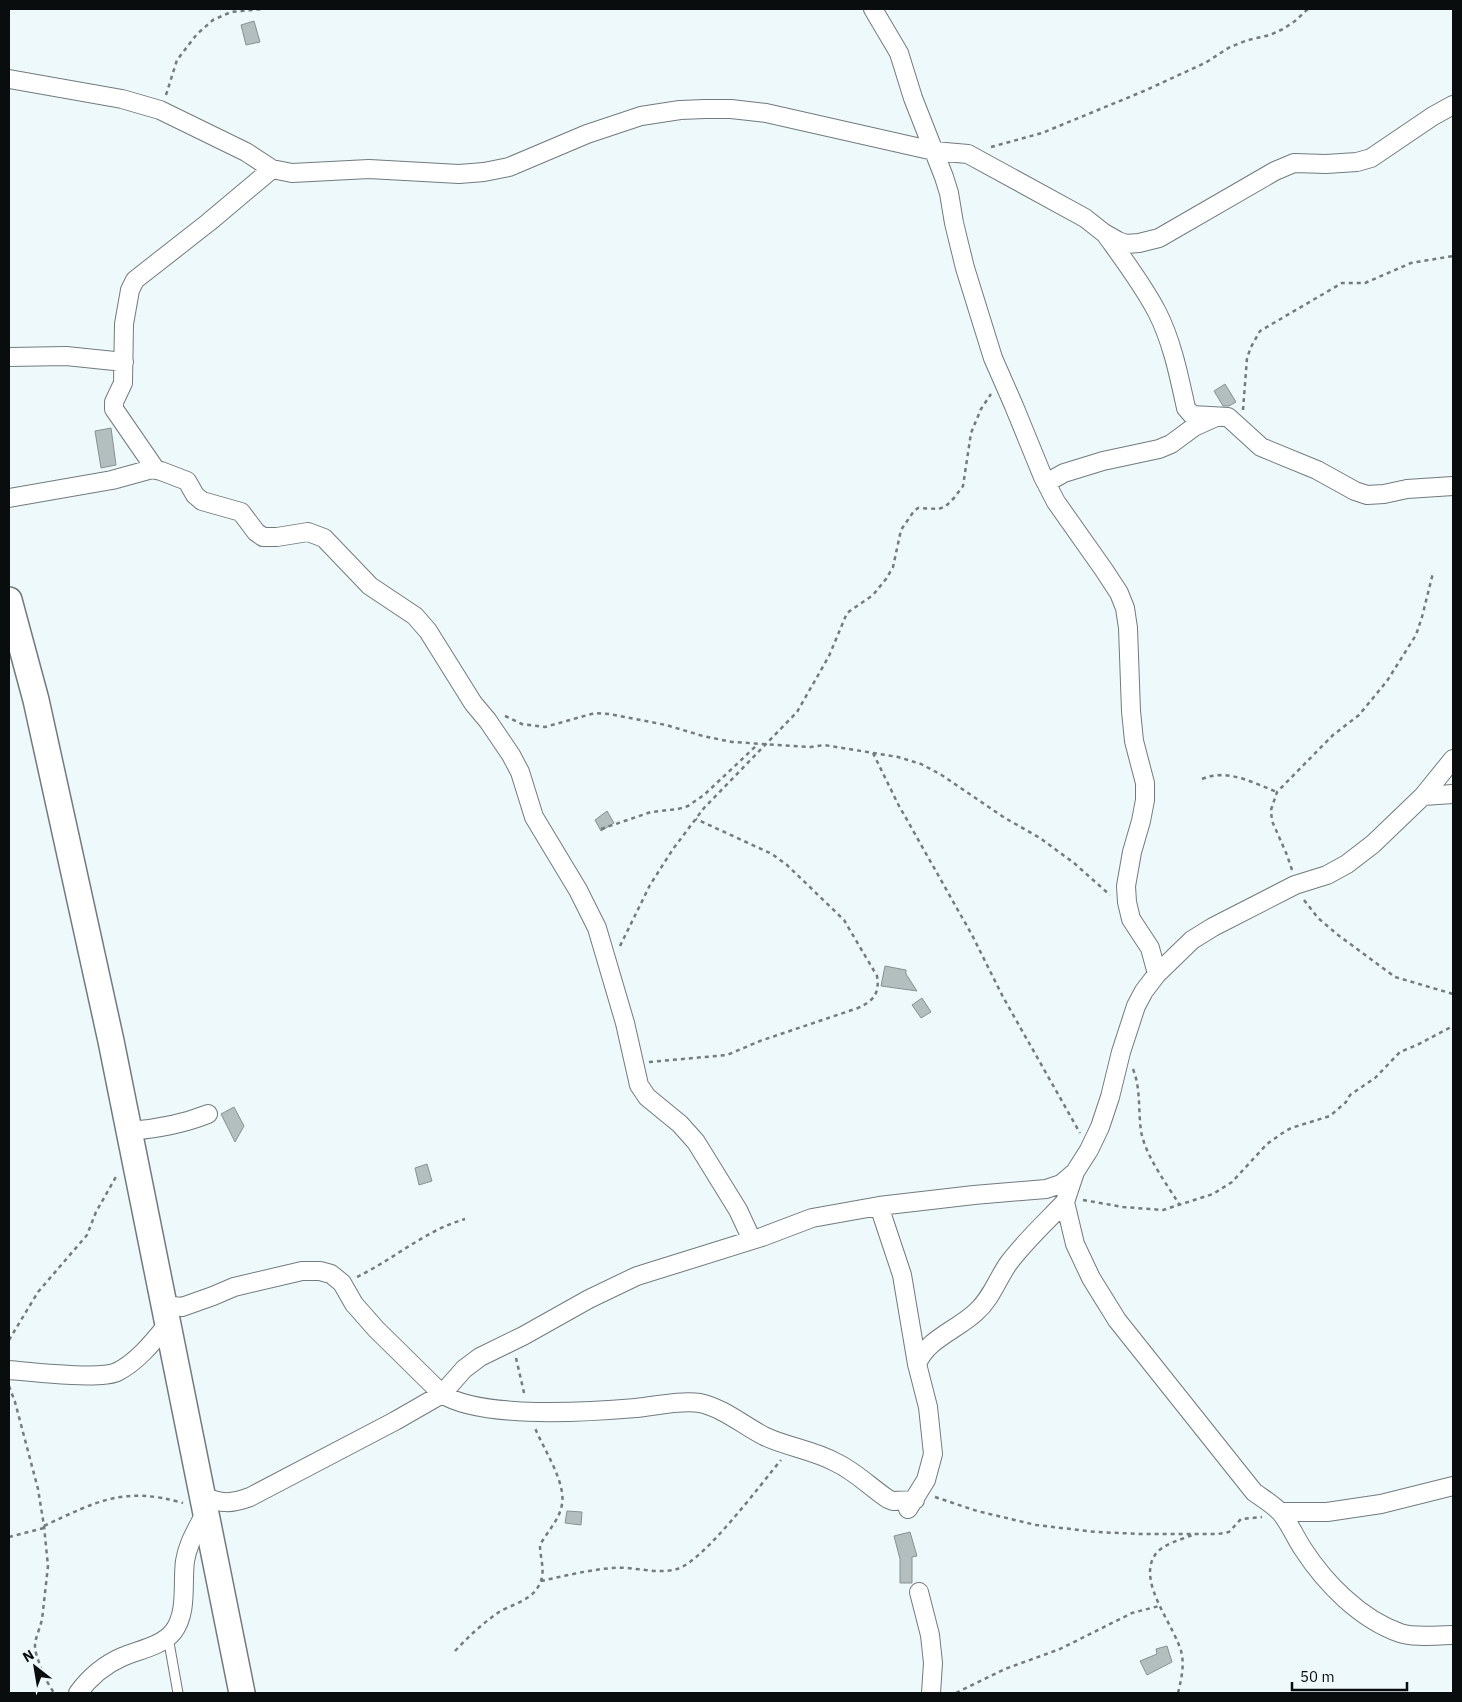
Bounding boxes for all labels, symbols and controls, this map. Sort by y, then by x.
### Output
north arrow [10,1642,60,1692]
text: N [19,1646,37,1666]
scale bar [1292,1660,1407,1692]
text: 50 m [1300,1667,1335,1686]

